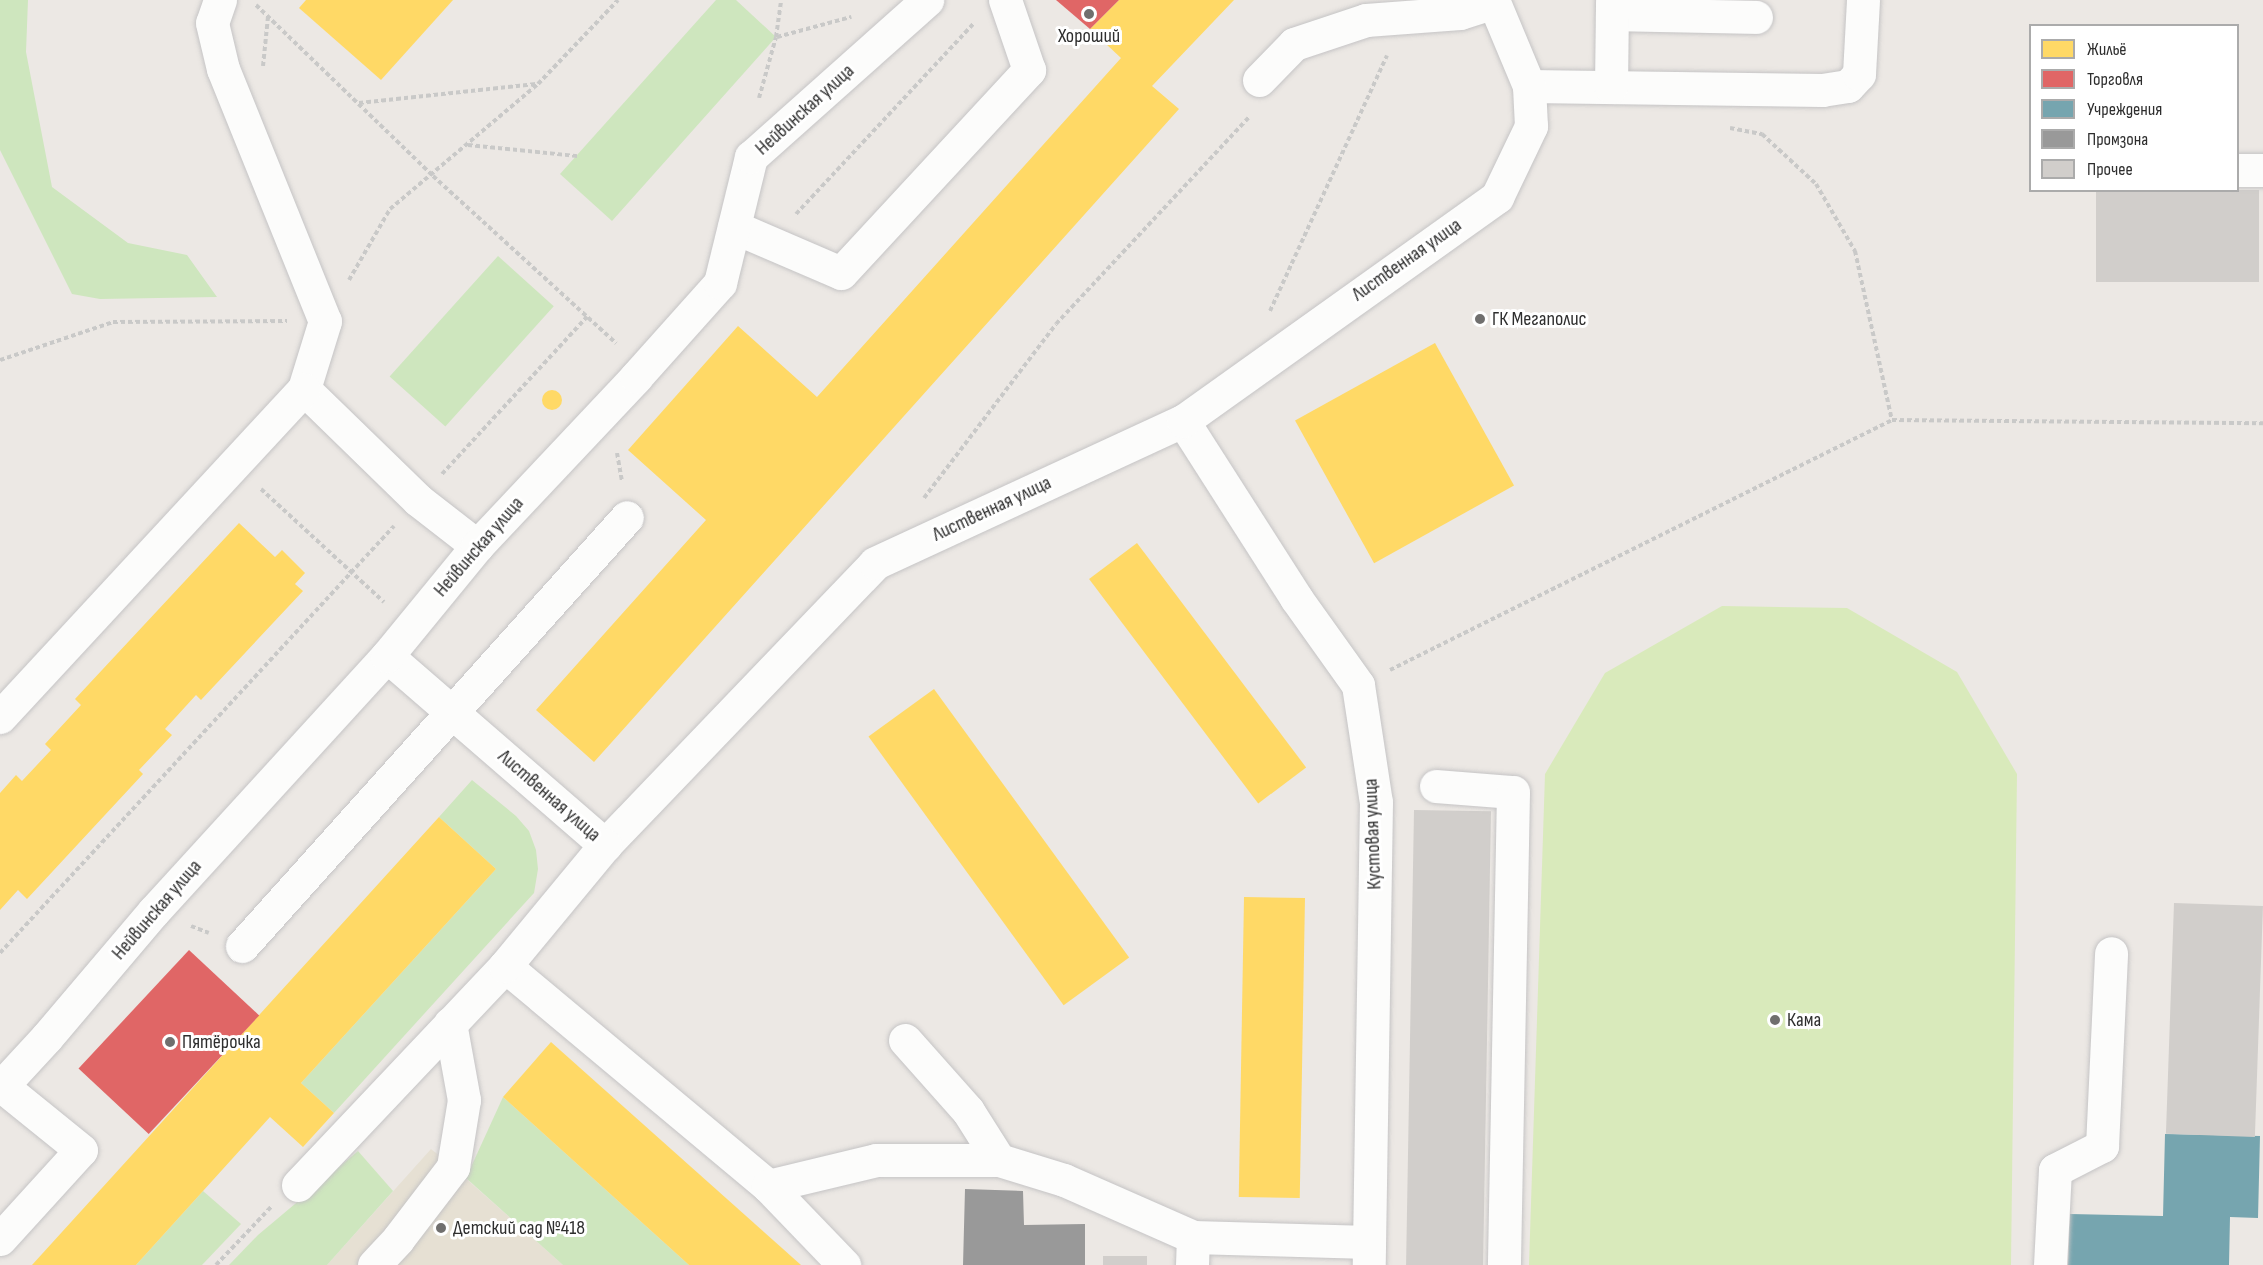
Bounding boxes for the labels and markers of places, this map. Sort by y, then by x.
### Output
marker: Хороший [1082,7,1096,21]
place label: Хороший [1058,24,1120,48]
place label: ГК Мегаполис [1492,307,1587,331]
marker: ГК Мегаполис [1473,312,1487,326]
place label: Кама [1787,1008,1821,1032]
marker: Кама [1768,1013,1782,1027]
place label: Пятёрочка [182,1030,261,1054]
marker: Пятёрочка [163,1035,177,1049]
place label: Детский сад №418 [453,1216,585,1240]
marker: Детский сад №418 [434,1221,448,1235]

